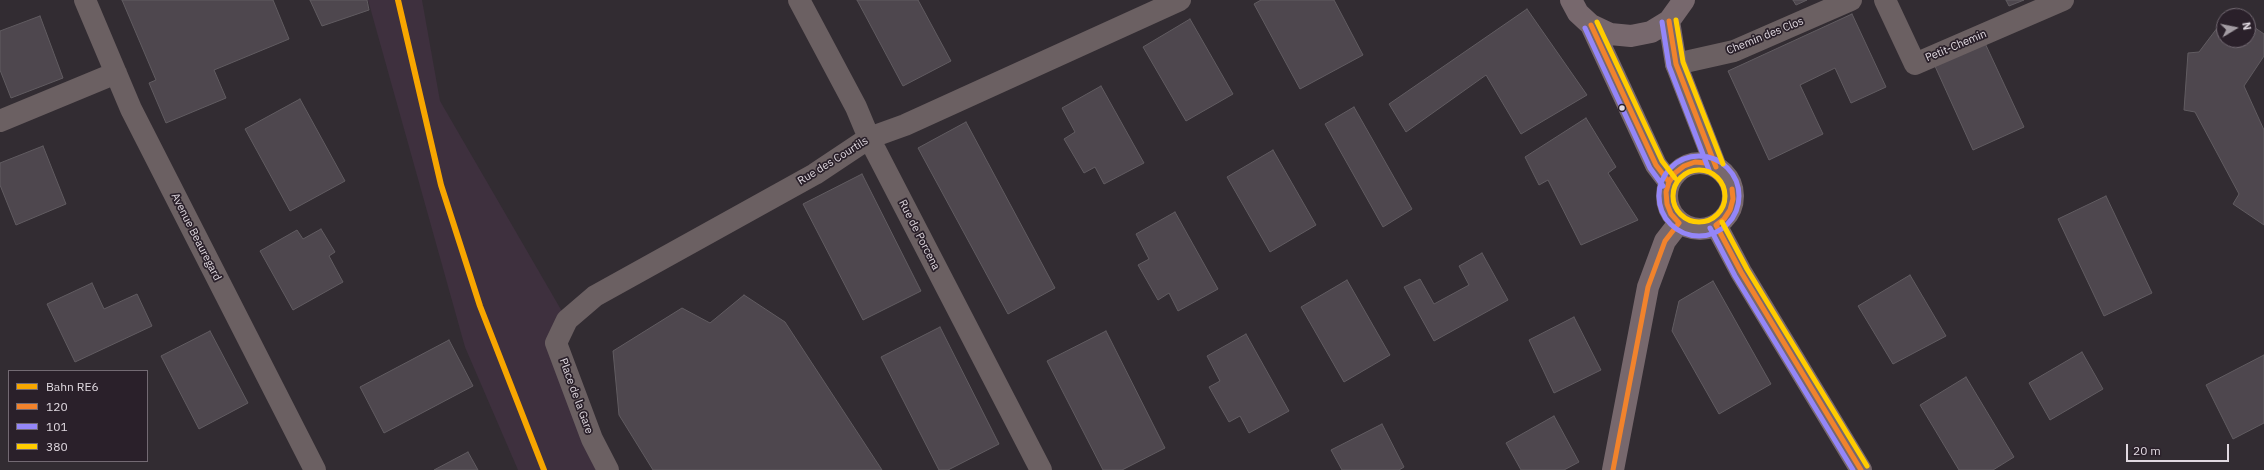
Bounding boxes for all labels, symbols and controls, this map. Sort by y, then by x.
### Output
north arrow [2216,8,2256,48]
street label: Chemin des Clos [1725,15,1805,57]
text: N [2239,21,2254,31]
street label: Petit-Chemin [1924,27,1988,65]
unlabelled marker [1617,103,1627,113]
street label: Rue des Courtils [795,134,871,188]
street label: Avenue Beauregard [168,191,224,283]
street label: Rue de Porcena [896,198,942,272]
street label: Place de la Gare [556,356,596,436]
legend [8,370,148,462]
text: Bahn RE6 [46,379,99,394]
text: 120 [46,399,68,414]
text: 101 [46,419,68,434]
scale bar [2128,436,2231,462]
text: 380 [46,439,68,454]
text: 20 m [2133,443,2161,458]

